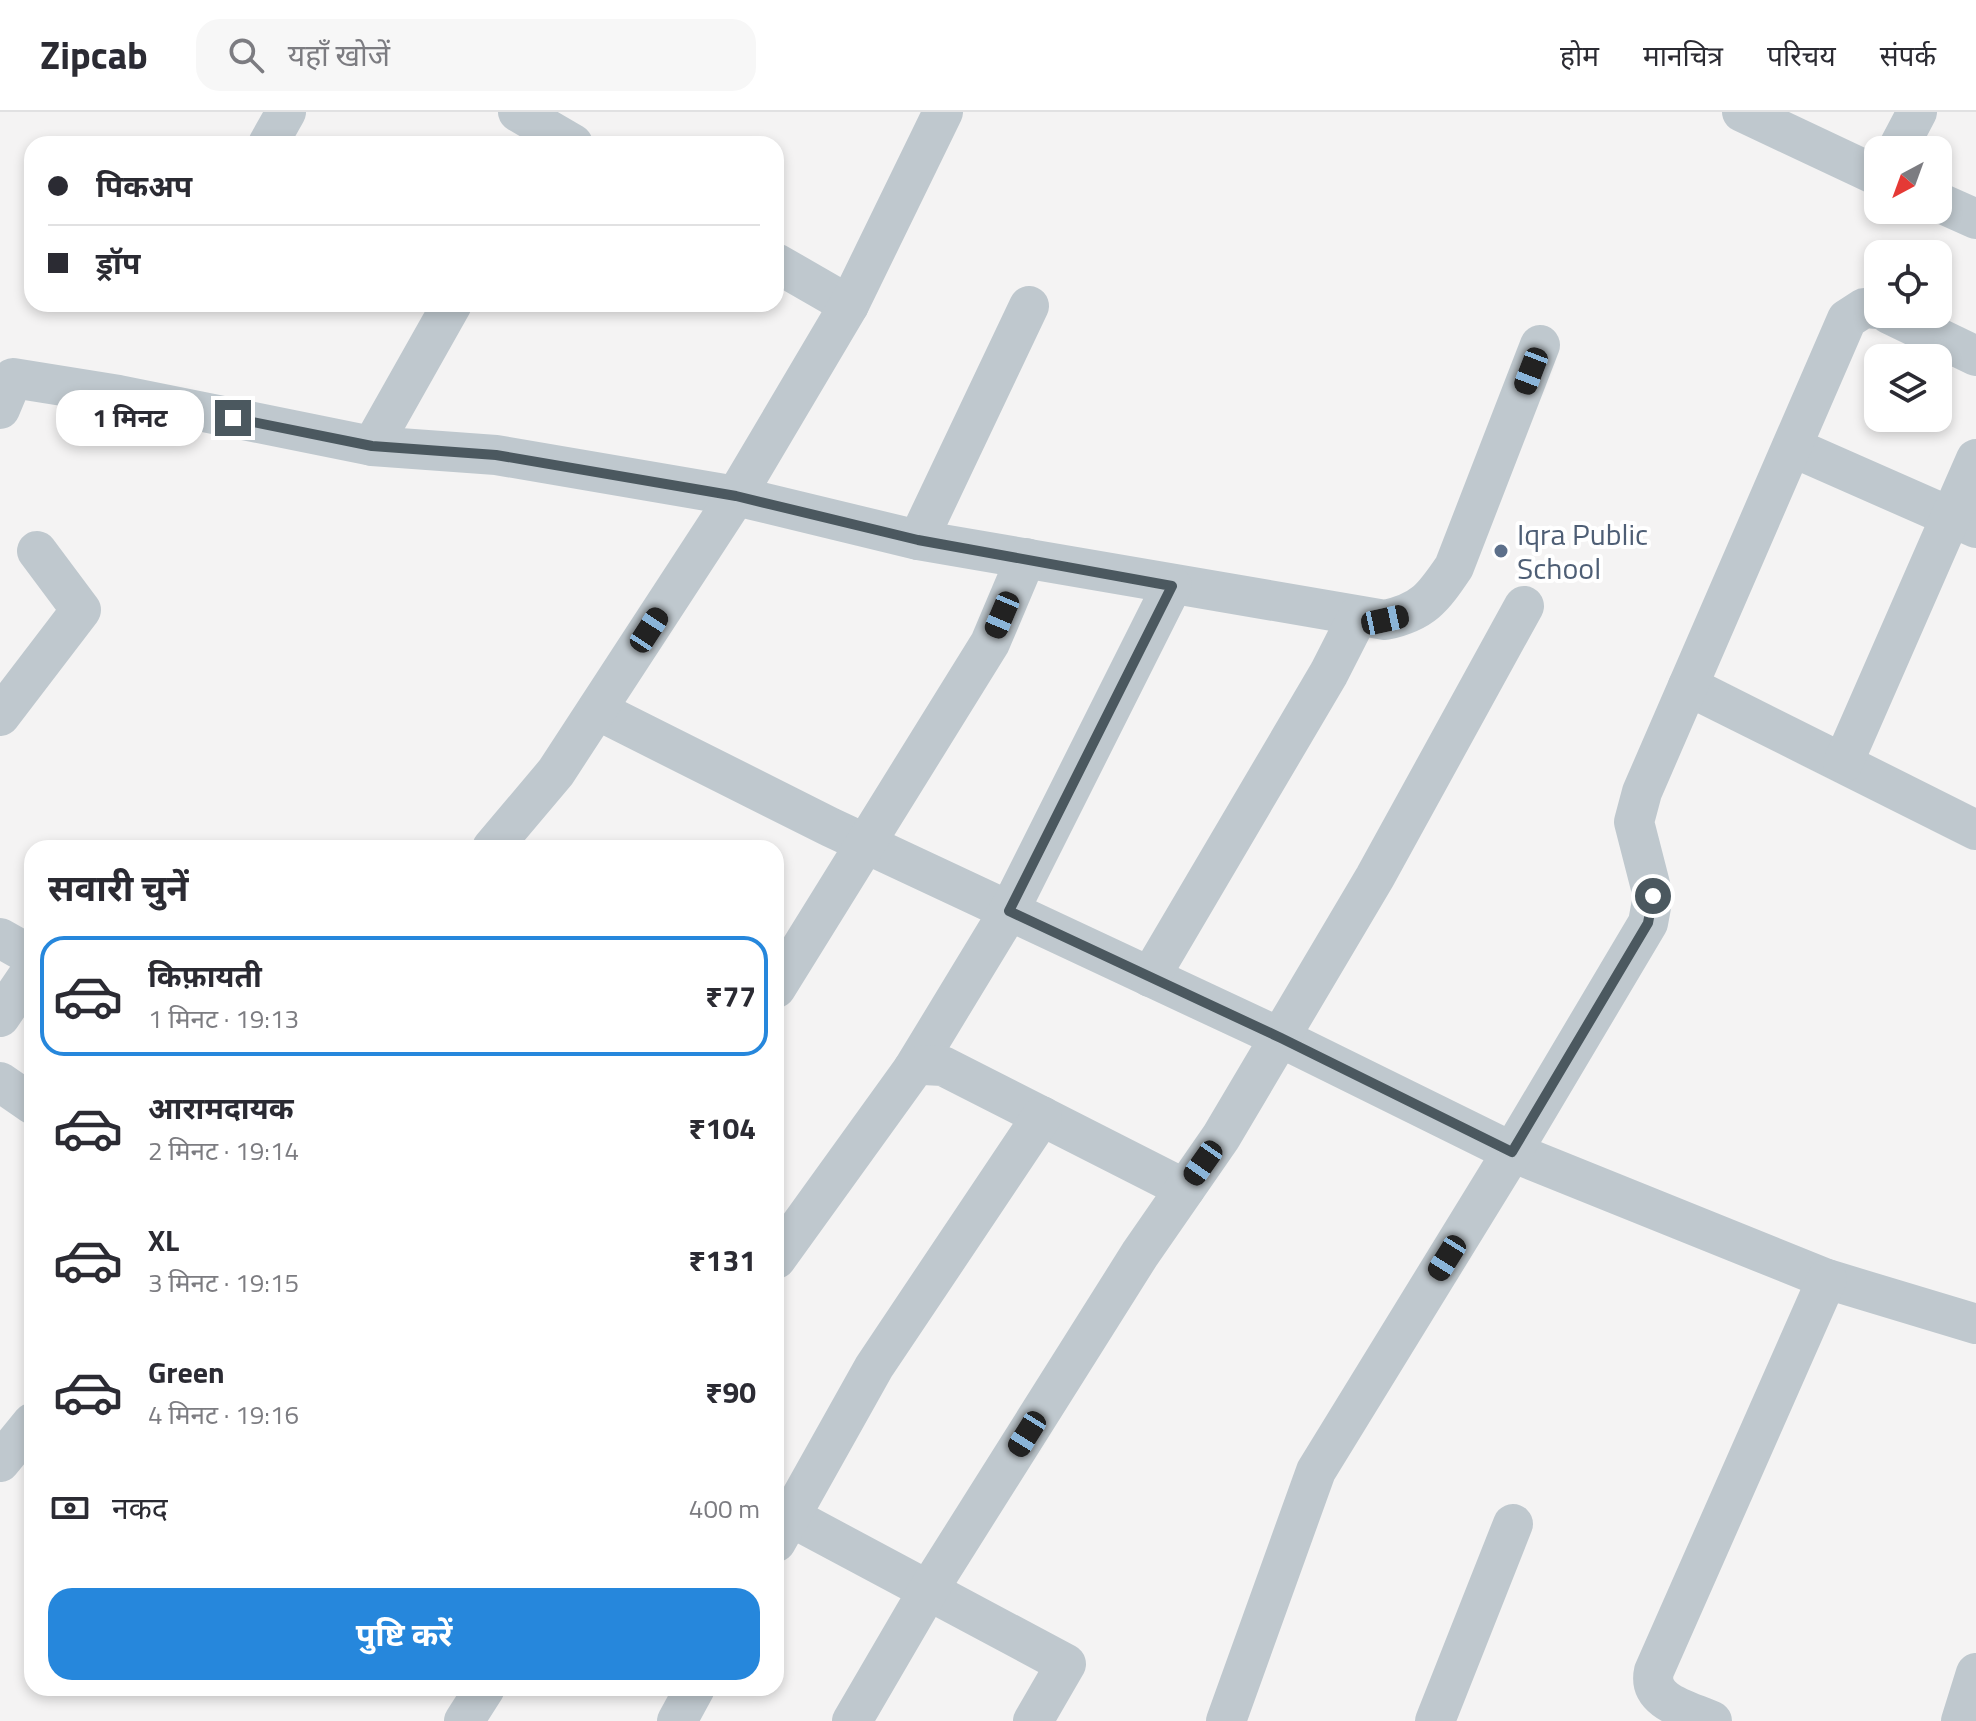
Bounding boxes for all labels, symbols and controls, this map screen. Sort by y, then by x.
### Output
search box [196,19,756,91]
text: Zipcab [40,26,148,84]
text: यहाँ खोजें [288,32,390,78]
icon: search [224,33,268,77]
text: होम [1560,34,1599,77]
text: मानचित्र [1643,34,1723,77]
text: परिचय [1767,34,1836,77]
text: संपर्क [1880,34,1936,77]
north arrow [1864,136,1952,224]
map controls [1864,136,1952,432]
text: पिकअप [96,163,192,209]
text: ड्रॉप [96,240,140,286]
button: locate [1864,240,1952,328]
car [1511,344,1551,398]
button: layers [1864,344,1952,432]
callout: 1 मिनट [57,390,205,446]
text: 1 मिनट [93,398,167,437]
route end [215,400,251,436]
place label: Iqra Public School [1517,511,1648,591]
marker: Iqra Public School [1492,542,1510,560]
car [982,588,1022,642]
car [626,603,672,657]
car [1359,603,1411,637]
text: सवारी चुनें [48,860,188,915]
route start [1635,878,1671,914]
text: किफ़ायती [148,953,262,999]
icon: car [52,960,124,1032]
text: ₹77 [705,973,756,1019]
text: 1 मिनट · 19:13 [148,999,299,1038]
text: आरामदायक [148,1085,294,1131]
icon: car [52,1092,124,1164]
text: ₹104 [688,1105,756,1151]
text: 2 मिनट · 19:14 [148,1131,299,1170]
car [1179,1136,1227,1190]
text: XL [148,1217,179,1263]
icon: car [52,1224,124,1296]
car [1424,1231,1470,1285]
text: ₹131 [688,1237,756,1283]
text: 3 मिनट · 19:15 [148,1263,299,1302]
text: Green [148,1349,225,1395]
icon: car [52,1356,124,1428]
text: ₹90 [705,1369,756,1415]
text: 4 मिनट · 19:16 [148,1395,299,1434]
car [1004,1407,1050,1461]
text: नकद [112,1485,168,1531]
icon: cash [48,1486,92,1530]
text: 400 m [689,1489,760,1528]
button: पुष्टि करें [48,1588,760,1680]

